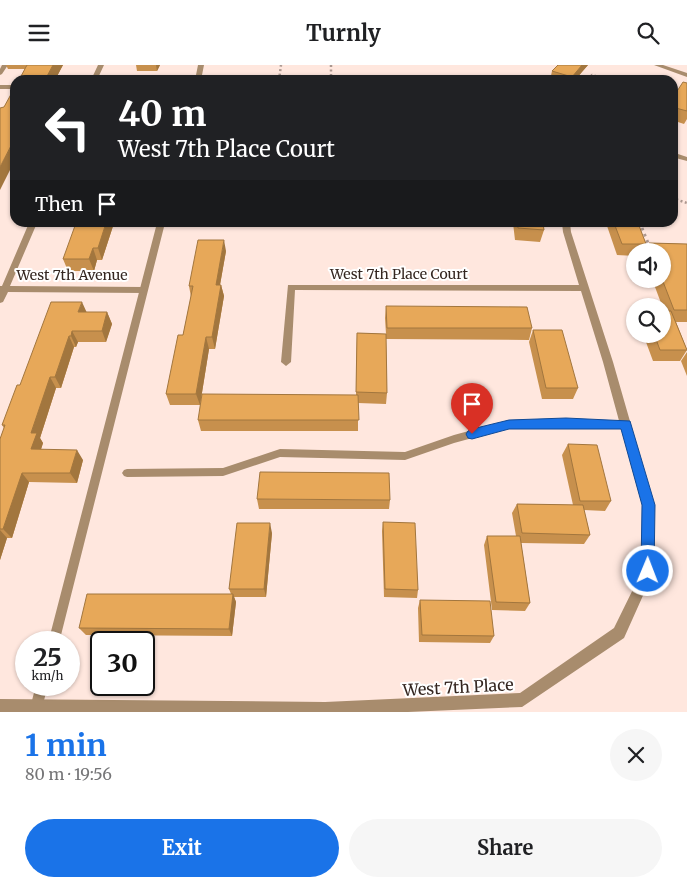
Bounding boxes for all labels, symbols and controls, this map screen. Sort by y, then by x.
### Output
icon: menu [25,19,53,47]
text: Turnly [306,19,381,47]
icon: search [634,19,662,47]
text: 40 m [118,92,206,136]
icon: left [35,95,100,160]
text: West 7th Place Court [118,135,335,163]
icon: arrive [93,190,121,218]
text: Then [35,192,83,216]
map controls [626,243,671,343]
button: sound [626,243,671,288]
street label: West 7th Place Court [329,265,469,283]
street label: West 7th Avenue [15,266,128,284]
button: search [626,298,671,343]
pin [451,383,493,434]
icon: arrive [458,390,486,418]
position arrow [621,544,673,596]
speed limit sign: 30 [90,631,155,696]
text: 25 [33,641,62,673]
text: km/h [32,668,63,683]
street label: West 7th Place [401,674,514,700]
text: 1 min [25,726,107,764]
button: close [610,729,662,781]
text: 80 m · 19:56 [25,764,112,784]
button: Exit [25,819,339,877]
button: Share [349,819,662,877]

